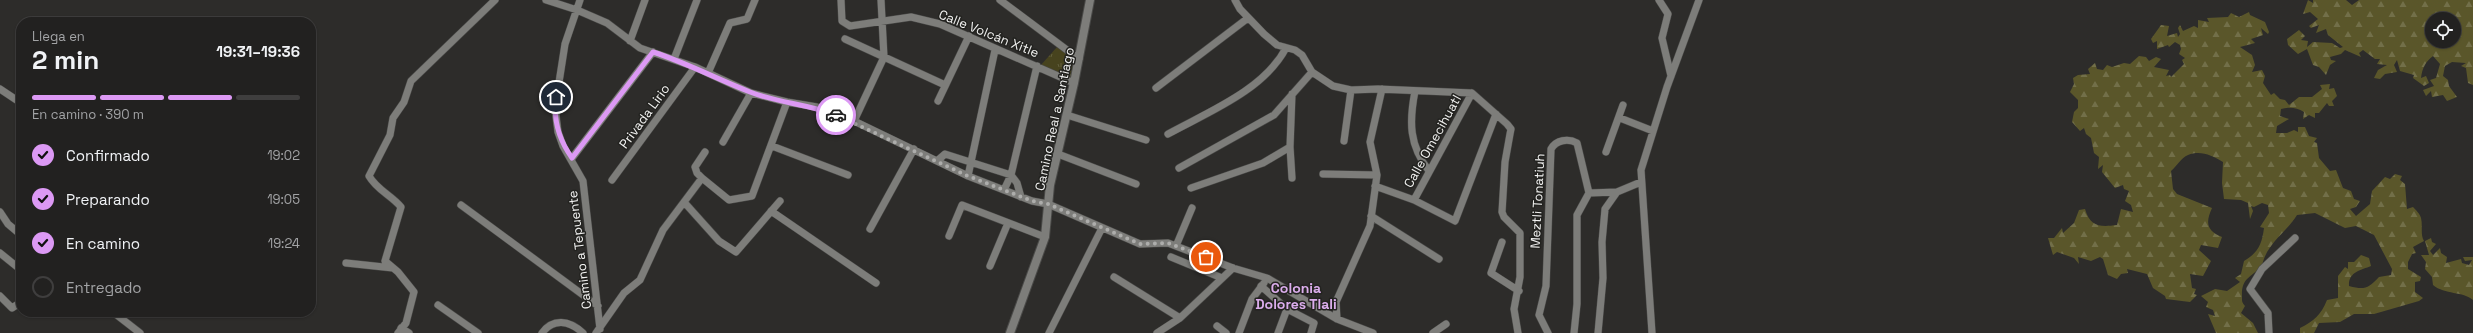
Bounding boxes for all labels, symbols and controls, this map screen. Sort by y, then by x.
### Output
street label: Calle Volcán Xitle [936,6,1041,61]
map controls [2425,12,2461,48]
button: locate [2425,12,2461,48]
text: Llega en [32,28,85,45]
text: 19:31–19:36 [216,42,300,61]
text: 2 min [32,43,99,77]
street label: Camino Real a Santiago [1031,46,1078,192]
pin [539,80,573,114]
street label: Privada Lirio [615,81,673,152]
icon: home [545,86,567,108]
street label: Calle Omecihuatl [1400,92,1465,191]
courier [816,95,856,135]
icon: car [825,104,847,126]
text: En camino · 390 m [32,106,144,123]
icon: check [32,144,54,166]
text: Confirmado [66,146,150,165]
text: 19:02 [267,147,300,164]
street label: Meztli Tonatiuh [1527,153,1548,249]
icon: check [32,188,54,210]
text: Preparando [66,190,150,209]
street label: Camino a Tepuente [564,190,595,310]
text: 19:05 [267,191,300,208]
icon: check [32,232,54,254]
text: En camino [66,234,140,253]
text: 19:24 [268,235,300,252]
pin [1189,240,1223,274]
icon: bag [1195,246,1217,268]
text: Entregado [66,278,142,297]
district label: Colonia Dolores Tlali [1255,279,1337,313]

